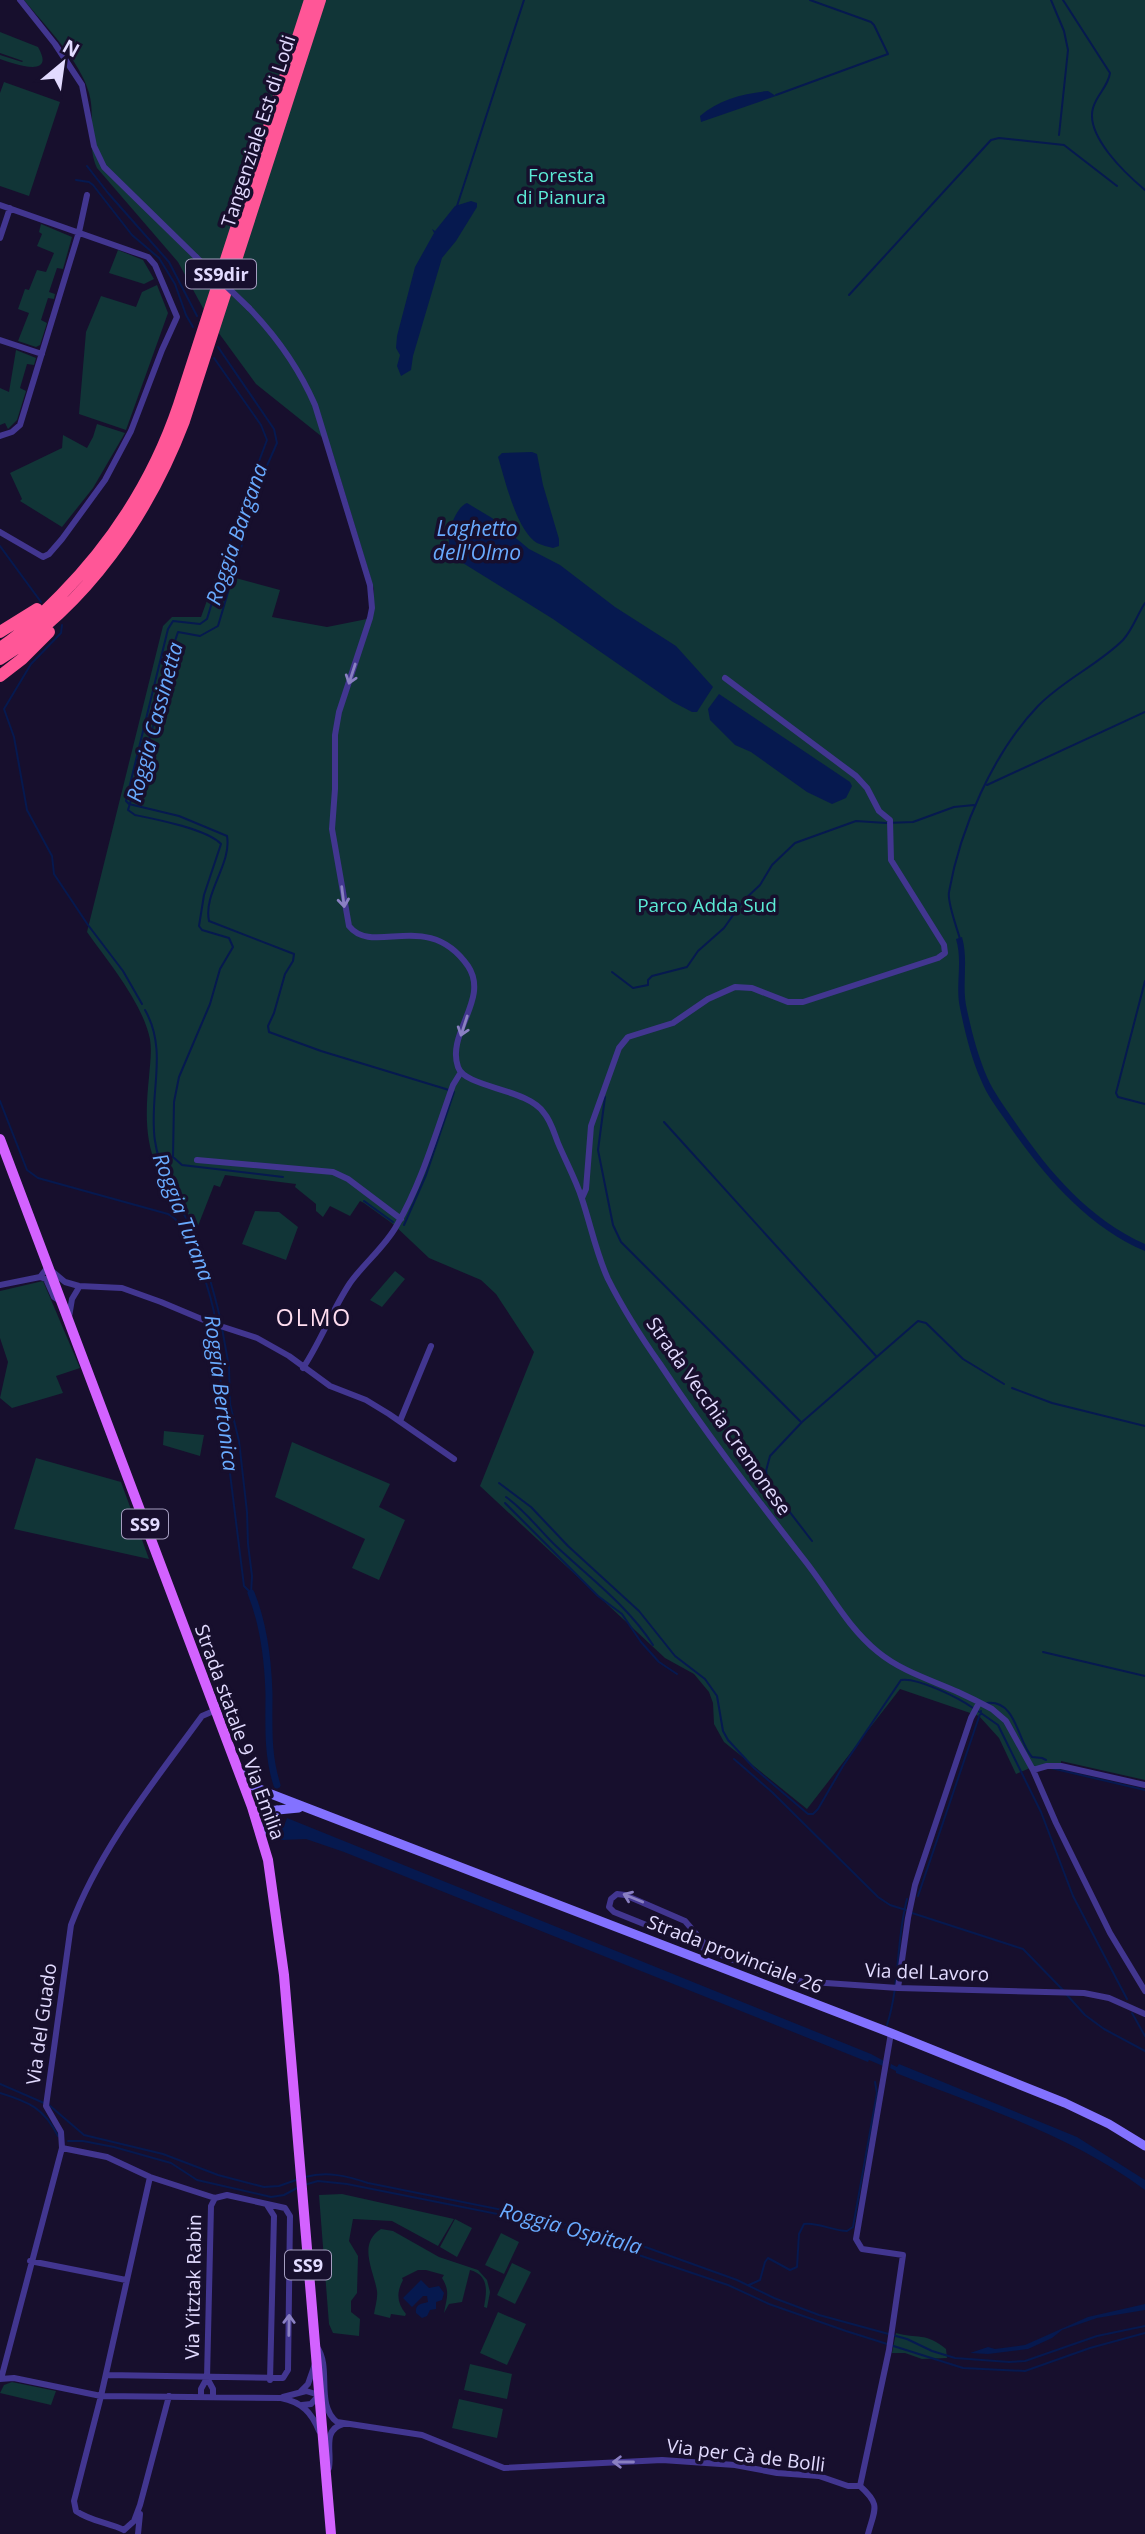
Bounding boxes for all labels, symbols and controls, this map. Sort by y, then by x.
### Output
north arrow [28,28,98,98]
street label: Tangenziale Est di Lodi [215,32,301,230]
text: N [58,33,84,63]
park label: Foresta di Pianura [516,162,606,210]
road number: SS9dir [186,260,256,288]
water label: Roggia Bargana [199,459,273,608]
water label: Laghetto dell'Olmo [433,514,521,566]
water label: Roggia Cassinetta [119,639,189,805]
one-way arrow [345,662,357,684]
one-way arrow [337,885,350,908]
park label: Parco Adda Sud [637,892,777,918]
one-way arrow [457,1015,469,1037]
water label: Roggia Turana [147,1149,221,1285]
district label: OLMO [276,1301,352,1333]
street label: Strada Vecchia Cremonese [641,1312,797,1520]
water label: Roggia Bertonica [199,1313,245,1473]
road number: SS9 [122,1510,168,1539]
street label: Strada statale 9 Via Emilia [189,1621,291,1843]
one-way arrow [623,1891,645,1904]
street label: Strada provinciale 26 [644,1909,826,1999]
street label: Via del Lavoro [864,1957,990,1987]
street label: Via del Guado [20,1961,62,2087]
water label: Roggia Ospitala [497,2196,645,2260]
street label: Via Yitztak Rabin [179,2214,207,2360]
road number: SS9 [285,2250,331,2280]
one-way arrow [282,2314,295,2337]
street label: Via per Cà de Bolli [665,2432,827,2478]
one-way arrow [612,2455,635,2469]

